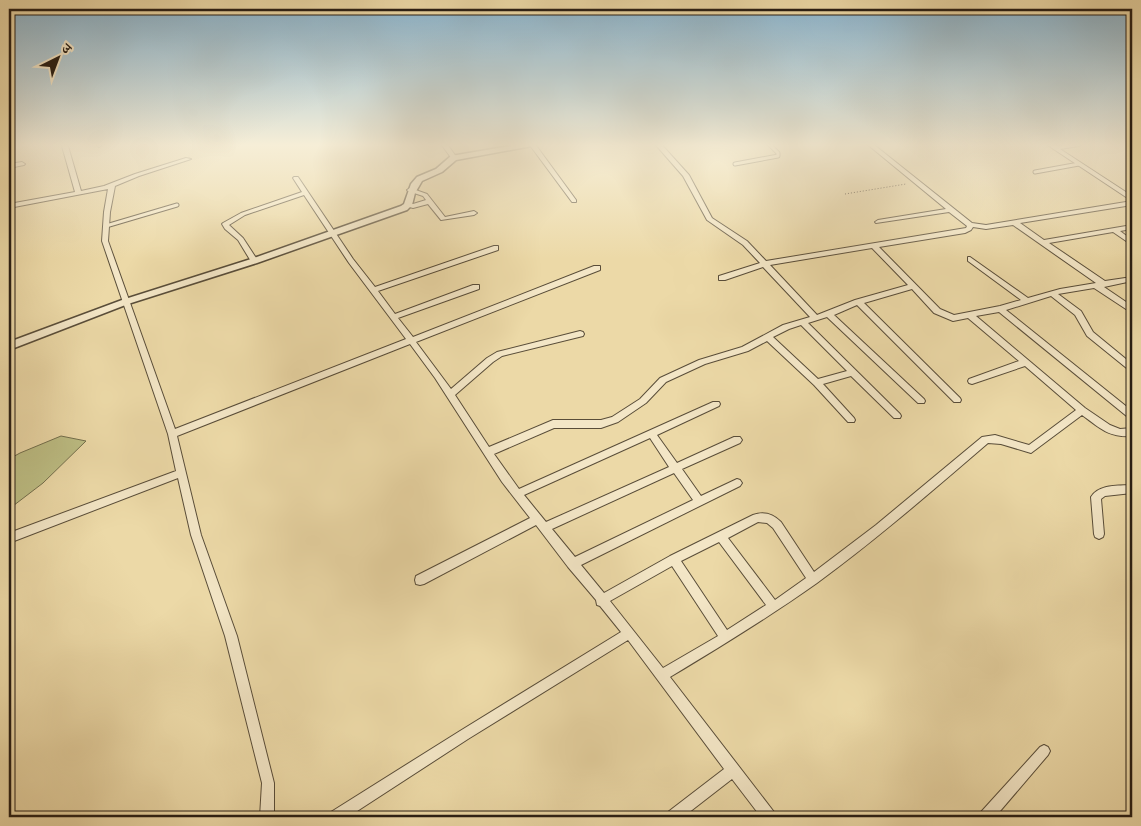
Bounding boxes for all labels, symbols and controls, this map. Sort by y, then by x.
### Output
north arrow [32,32,82,82]
text: उ [57,39,75,58]

